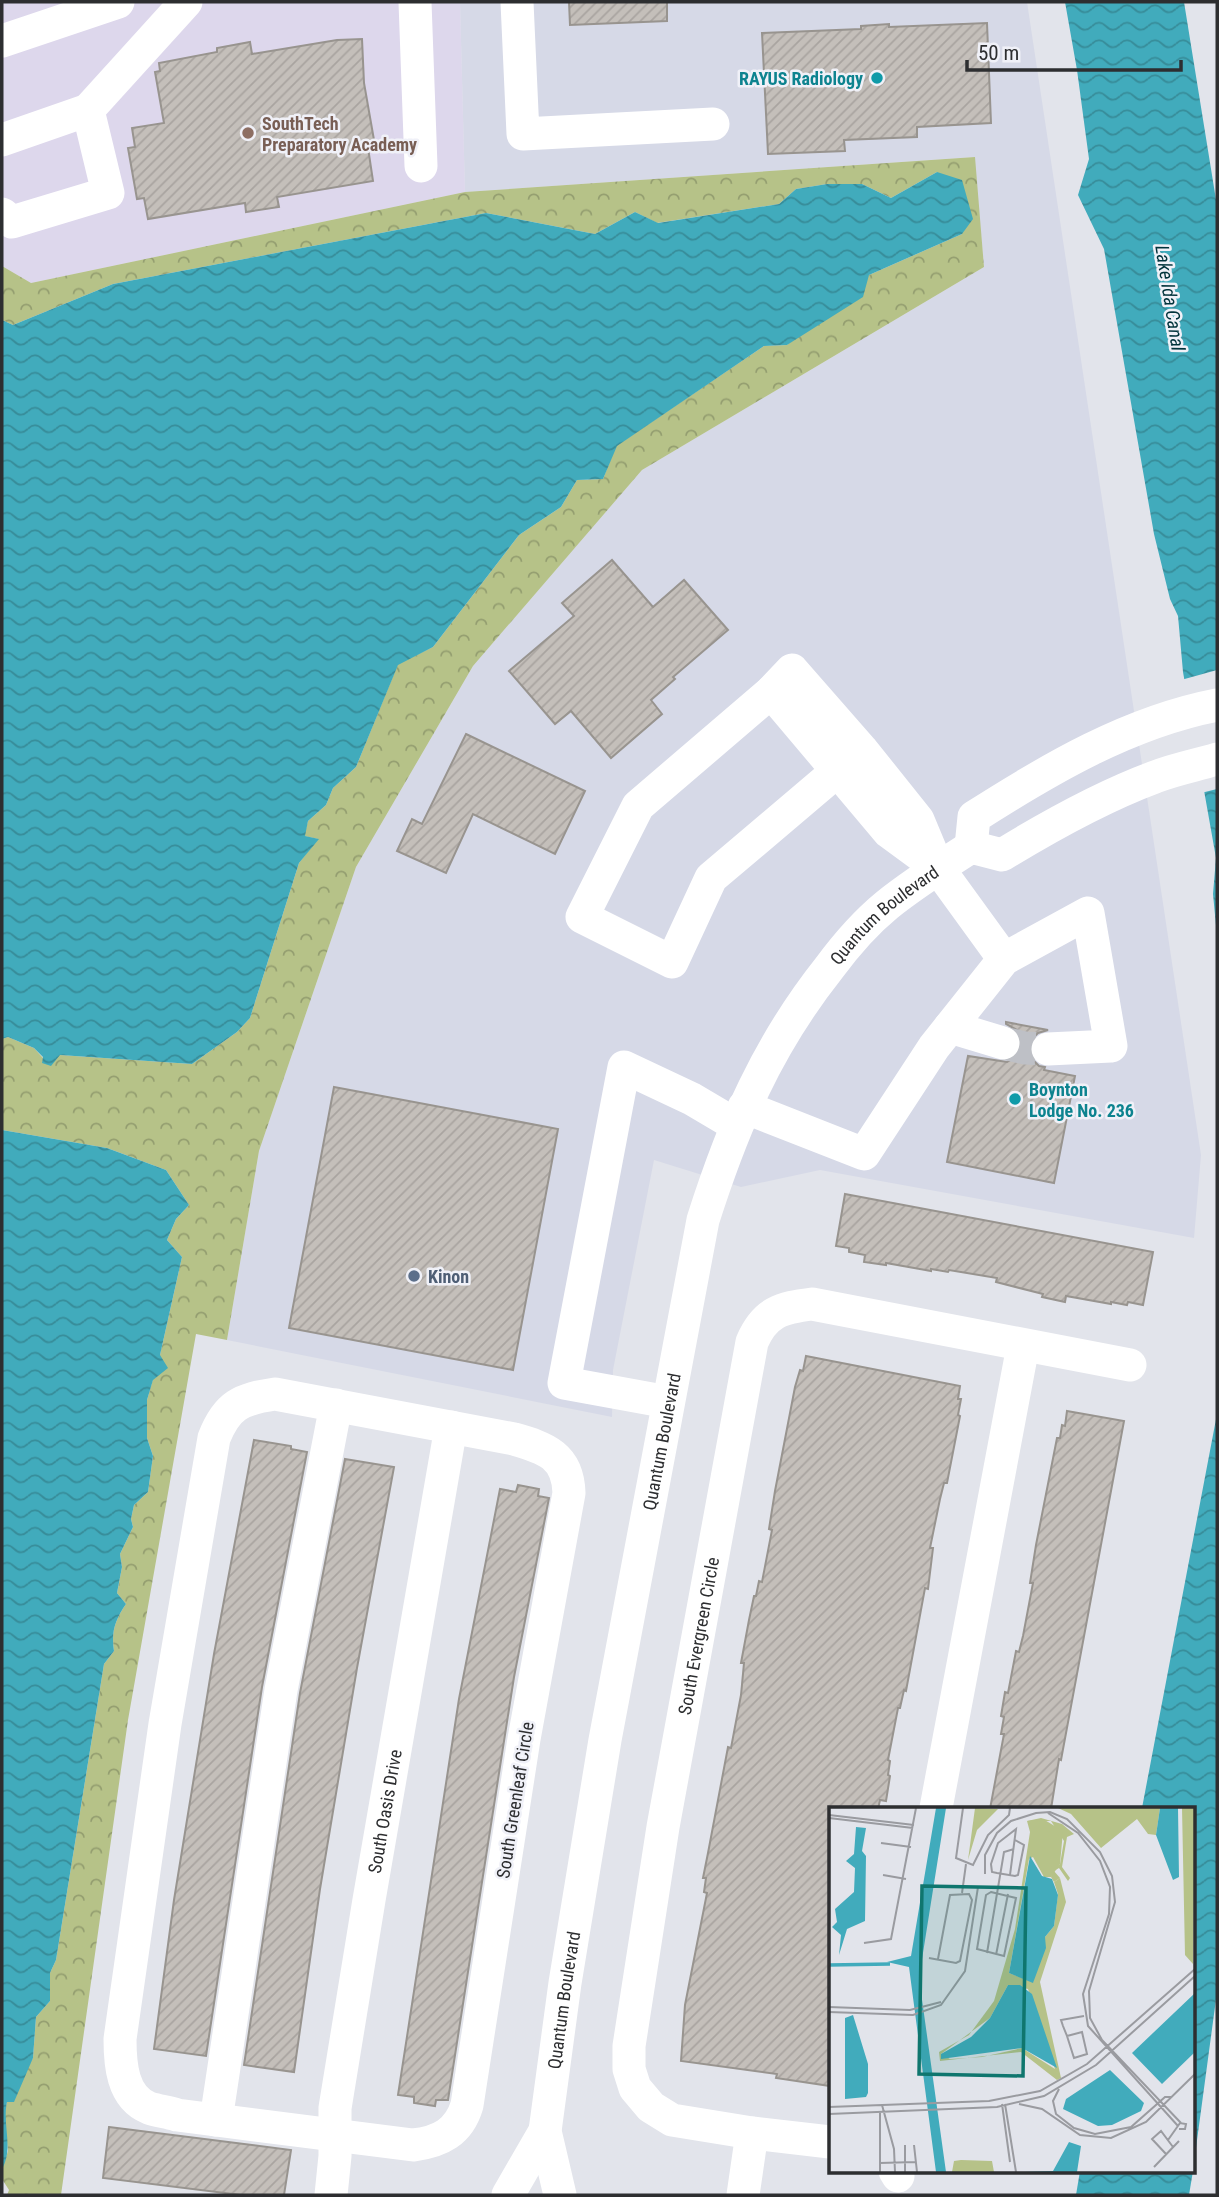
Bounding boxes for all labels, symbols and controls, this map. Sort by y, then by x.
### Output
scale bar [967,28,1180,72]
text: 50 m [978,41,1019,65]
place label: RAYUS Radiology [739,68,863,89]
marker: RAYUS Radiology [869,70,885,86]
place label: SouthTech Preparatory Academy [262,113,417,155]
marker: SouthTech Preparatory Academy [240,125,256,141]
water label: Lake Ida Canal [1150,243,1190,353]
street label: Quantum Boulevard [825,861,942,968]
place label: Boynton Lodge No. 236 [1029,1079,1134,1121]
marker: Boynton Lodge No. 236 [1007,1091,1023,1107]
place label: Kinon [428,1266,469,1287]
marker: Kinon [406,1268,422,1284]
street label: Quantum Boulevard [638,1371,684,1512]
street label: South Evergreen Circle [673,1555,723,1716]
street label: South Greenleaf Circle [492,1720,538,1880]
street label: South Oasis Drive [363,1748,405,1875]
inset map [829,1807,1194,2172]
street label: Quantum Boulevard [543,1930,584,2070]

